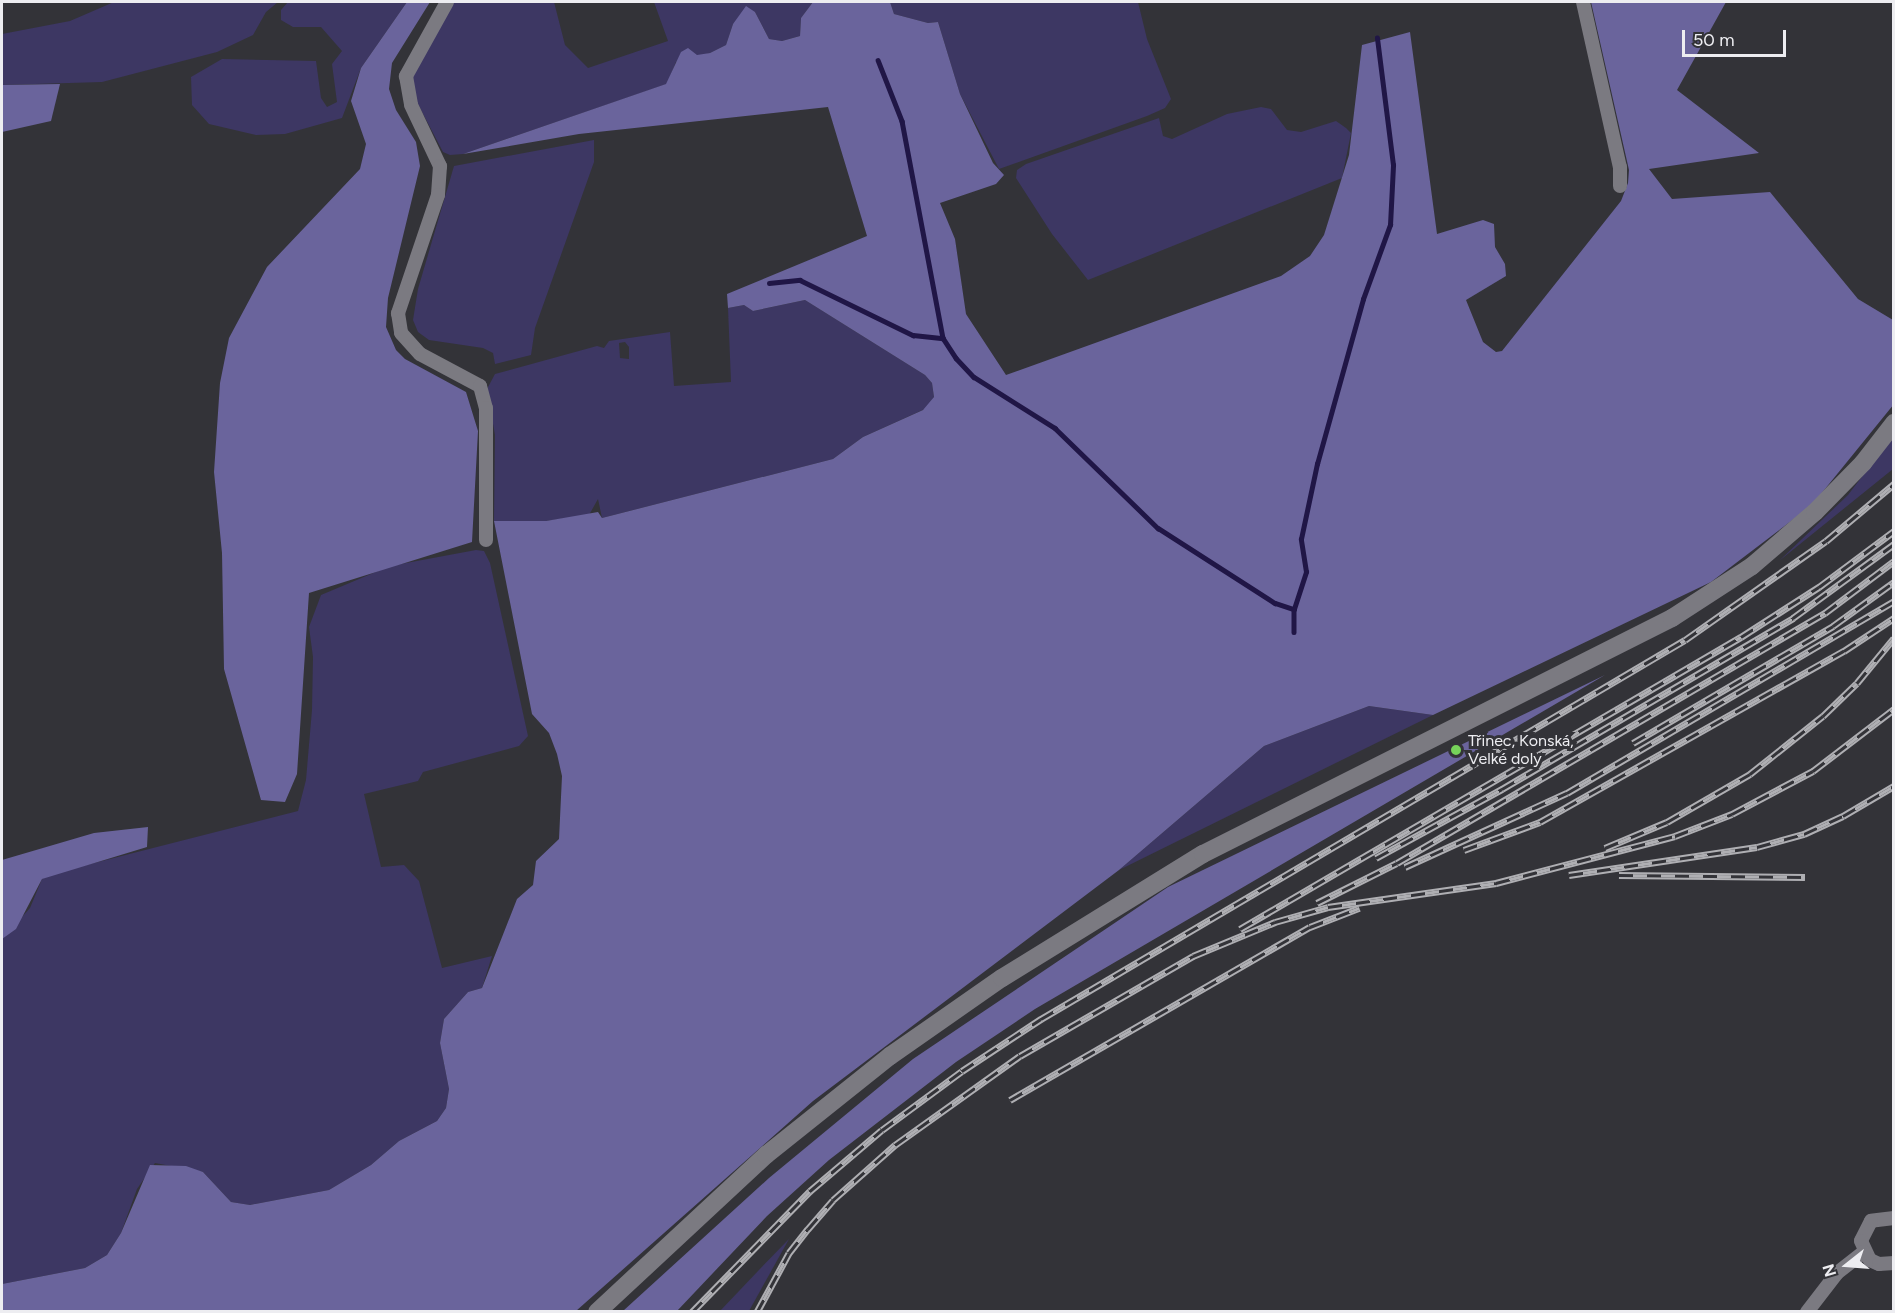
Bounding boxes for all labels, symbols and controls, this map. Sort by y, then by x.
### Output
scale bar [1685,18,1788,56]
text: 50 m [1693,29,1735,51]
place label: Třinec, Konská, Velké doly [1468,731,1574,769]
marker: Třinec, Konská, Velké doly [1449,743,1463,757]
north arrow [1817,1235,1877,1295]
text: N [1818,1262,1840,1279]

